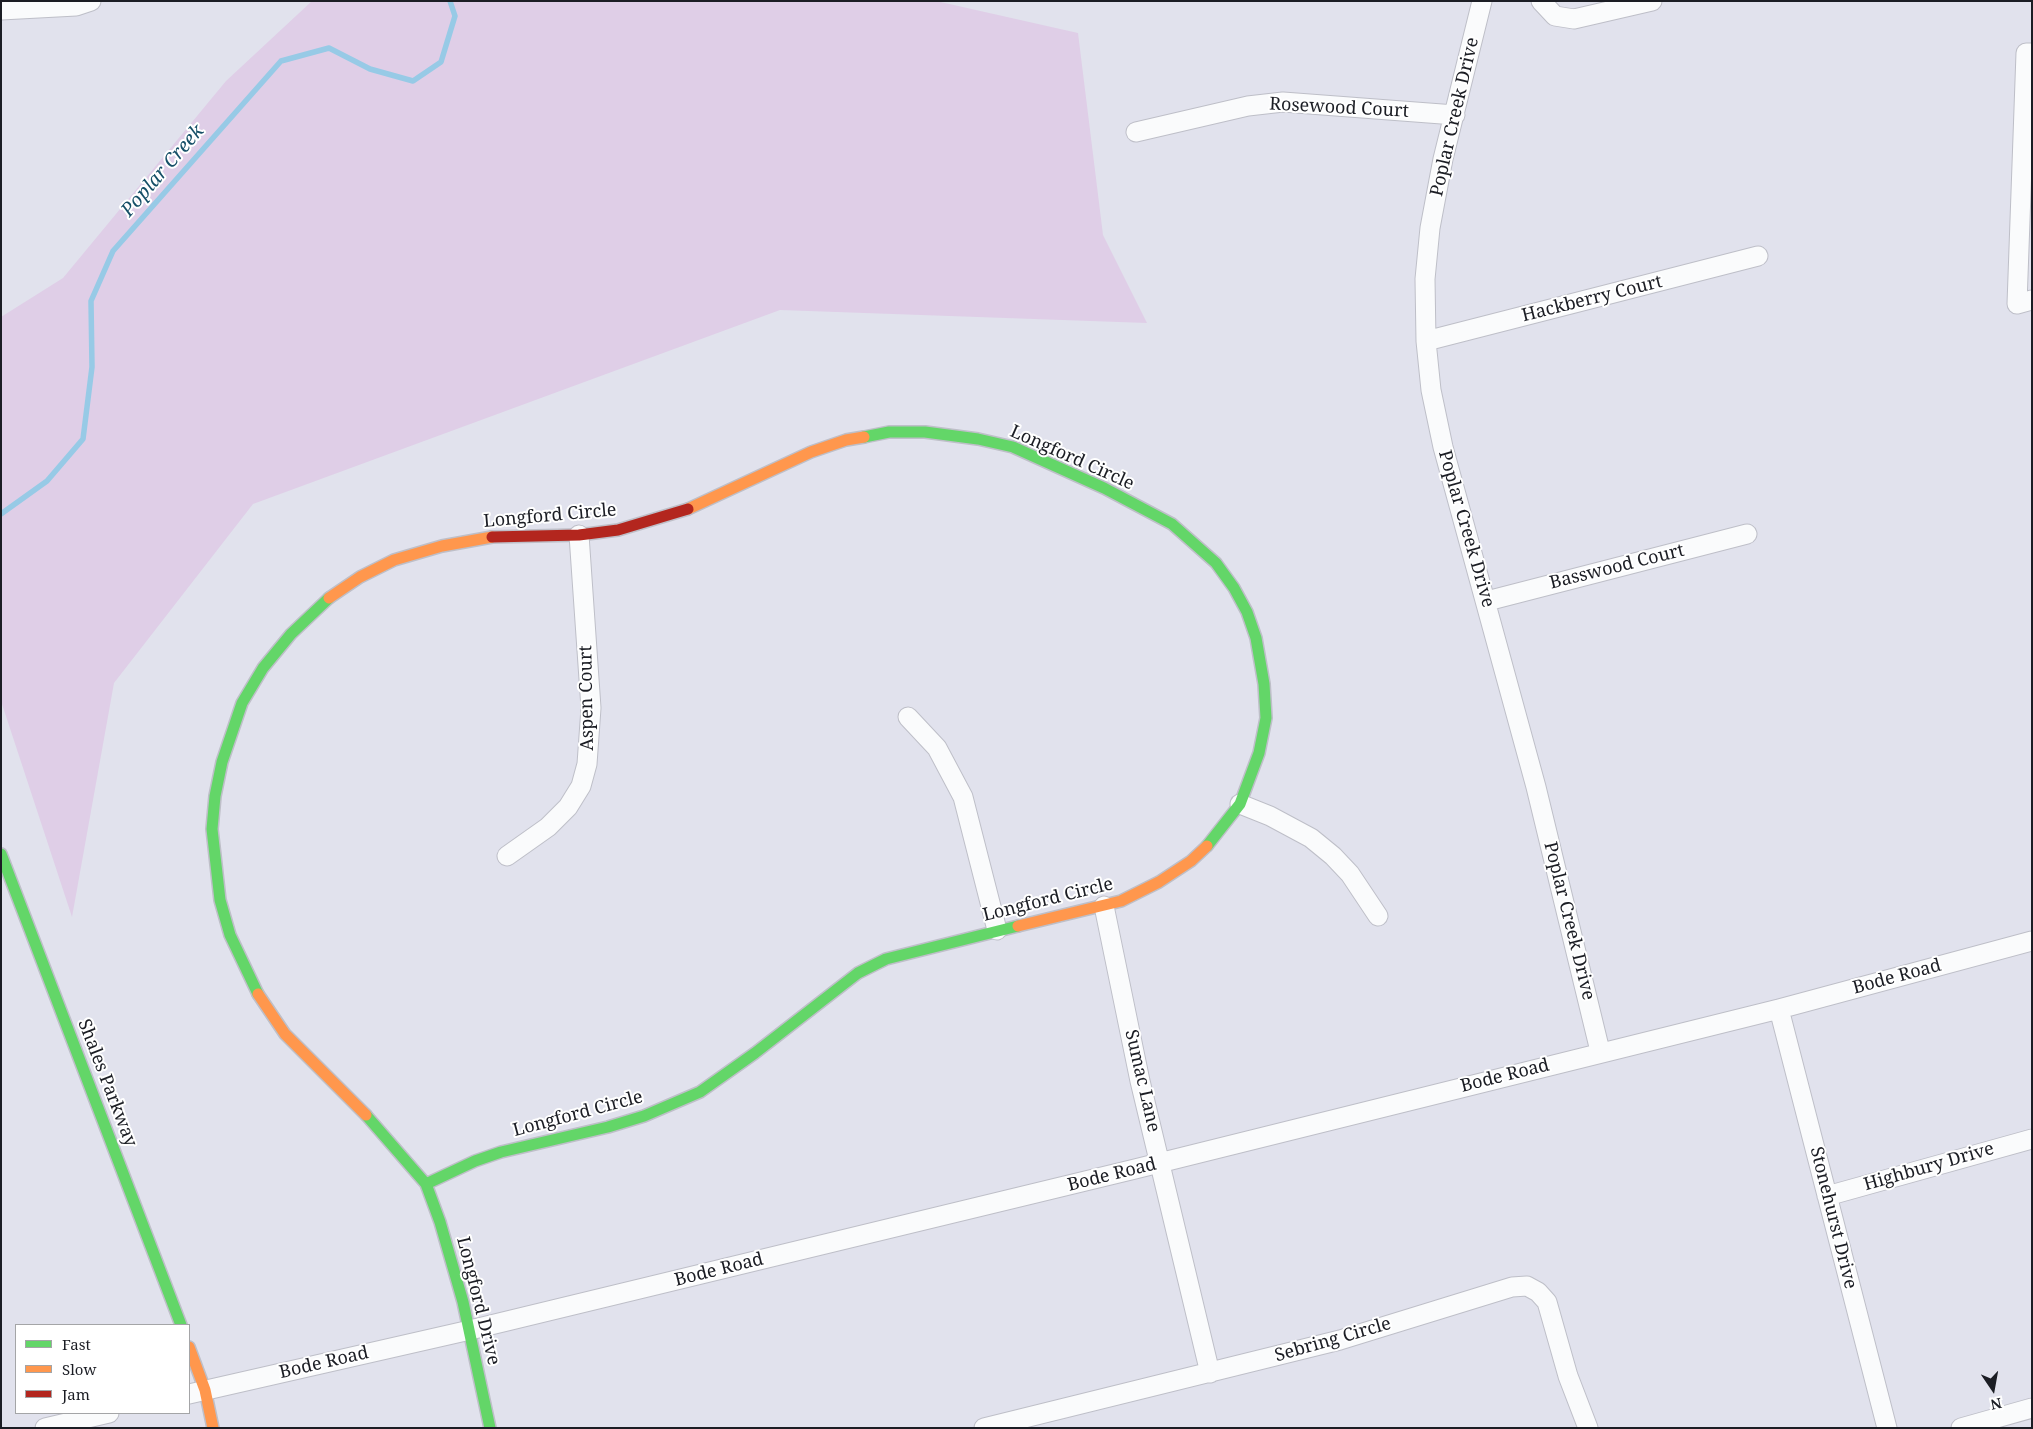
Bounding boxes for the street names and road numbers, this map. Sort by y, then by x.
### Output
street label: Poplar Creek Drive [1426,35,1484,199]
street label: Rosewood Court [1269,94,1409,122]
street label: Hackberry Court [1520,271,1664,327]
street label: Longford Circle [1007,421,1137,495]
street label: Poplar Creek Drive [1433,448,1499,610]
street label: Longford Circle [483,499,617,533]
street label: Basswood Court [1548,540,1686,594]
street label: Aspen Court [575,645,599,751]
street label: Poplar Creek Drive [1539,840,1599,1002]
street label: Longford Circle [981,873,1115,927]
street label: Bode Road [1850,955,1944,999]
street label: Shales Parkway [73,1016,141,1150]
street label: Sumac Lane [1120,1028,1164,1134]
street label: Bode Road [1458,1055,1552,1097]
street label: Longford Circle [511,1086,645,1142]
street label: Highbury Drive [1861,1138,1997,1196]
street label: Stonehurst Drive [1805,1145,1861,1291]
street label: Bode Road [1065,1154,1159,1196]
street label: Longford Drive [452,1235,504,1367]
street label: Bode Road [672,1249,766,1291]
street label: Sebring Circle [1272,1313,1394,1367]
street label: Bode Road [277,1342,371,1384]

